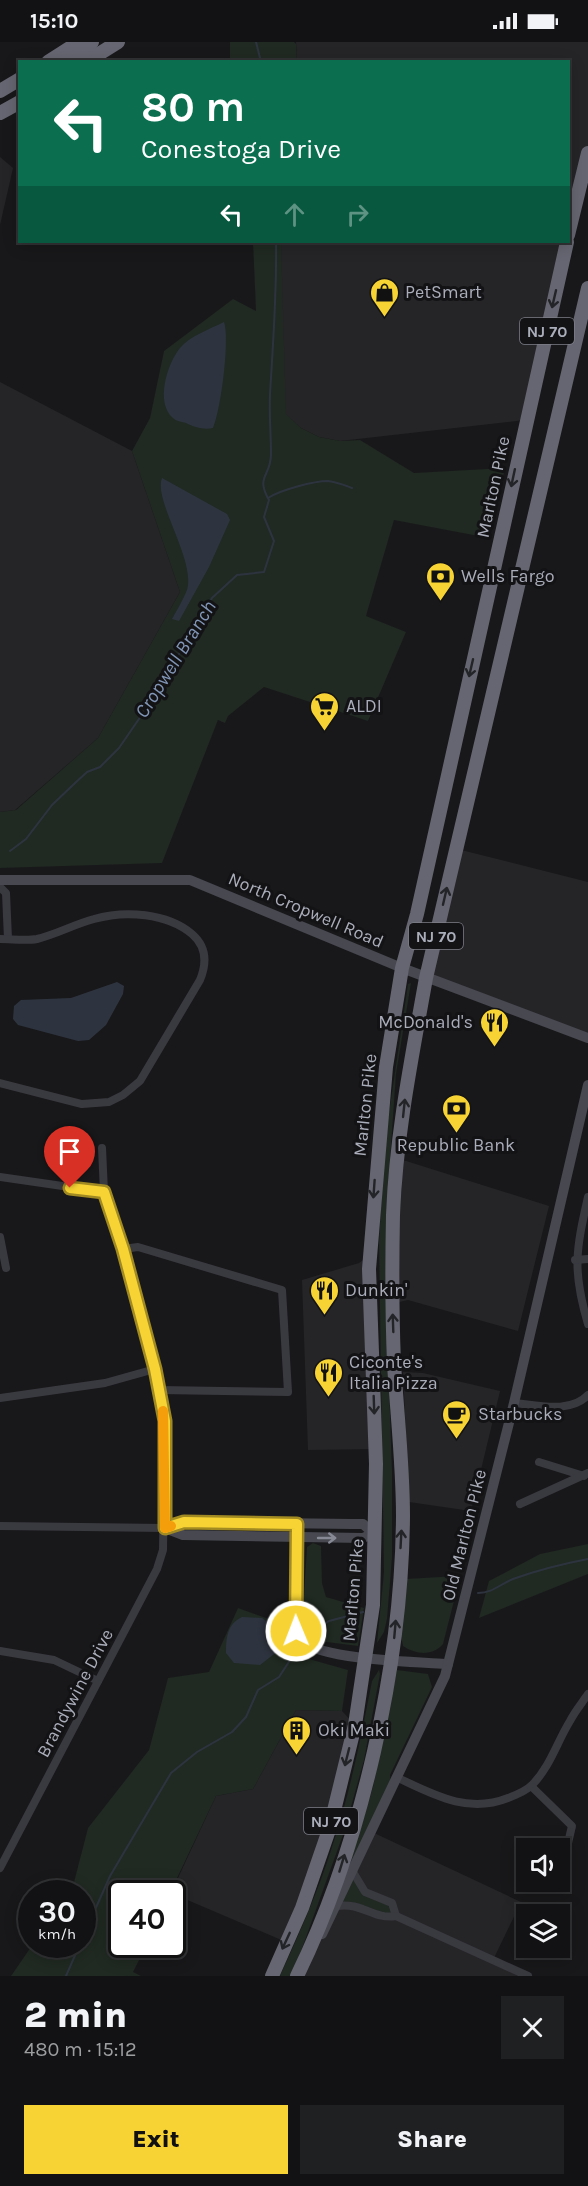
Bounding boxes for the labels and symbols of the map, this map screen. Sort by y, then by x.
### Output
shop icon: PetSmart [368,276,400,318]
place label: PetSmart [405,281,482,303]
one-way arrow [548,289,560,308]
road number: NJ 70 [520,318,574,344]
street label: Marlton Pike [472,434,514,540]
one-way arrow [507,468,519,487]
bank icon: Wells Fargo [424,560,456,602]
place label: Wells Fargo [461,565,555,587]
water label: Cropwell Branch [130,596,221,722]
one-way arrow [464,658,476,677]
supermarket icon: ALDI [309,690,341,732]
place label: ALDI [346,695,382,717]
street label: North Cropwell Road [225,867,387,953]
one-way arrow [440,887,452,906]
road number: NJ 70 [409,923,463,949]
restaurant icon: McDonald's [478,1006,510,1048]
place label: McDonald's [378,1011,473,1033]
street label: Marlton Pike [349,1053,381,1157]
bank icon: Republic Bank [440,1092,472,1134]
one-way arrow [399,1099,410,1119]
pin [44,1126,95,1188]
place label: Republic Bank [397,1134,515,1156]
one-way arrow [368,1179,379,1198]
restaurant icon: Dunkin' [308,1274,340,1316]
place label: Dunkin' [345,1279,407,1301]
one-way arrow [388,1314,399,1334]
place label: Ciconte's Italia Pizza [349,1351,438,1394]
restaurant icon: Ciconte's Italia Pizza [312,1356,344,1398]
one-way arrow [369,1394,380,1414]
cafe icon: Starbucks [441,1398,473,1440]
place label: Starbucks [478,1403,563,1425]
street label: Old Marlton Pike [437,1467,491,1603]
one-way arrow [396,1530,407,1550]
one-way arrow [317,1532,337,1543]
street label: Marlton Pike [338,1538,368,1642]
position arrow [264,1599,328,1663]
one-way arrow [390,1619,401,1639]
street label: Brandywine Drive [32,1625,118,1761]
building icon: Oki Maki [281,1714,313,1756]
place label: Oki Maki [318,1719,390,1741]
one-way arrow [340,1747,352,1766]
road number: NJ 70 [304,1808,358,1834]
one-way arrow [337,1854,348,1873]
speed limit sign: 40 [108,1880,186,1958]
one-way arrow [279,1932,291,1950]

